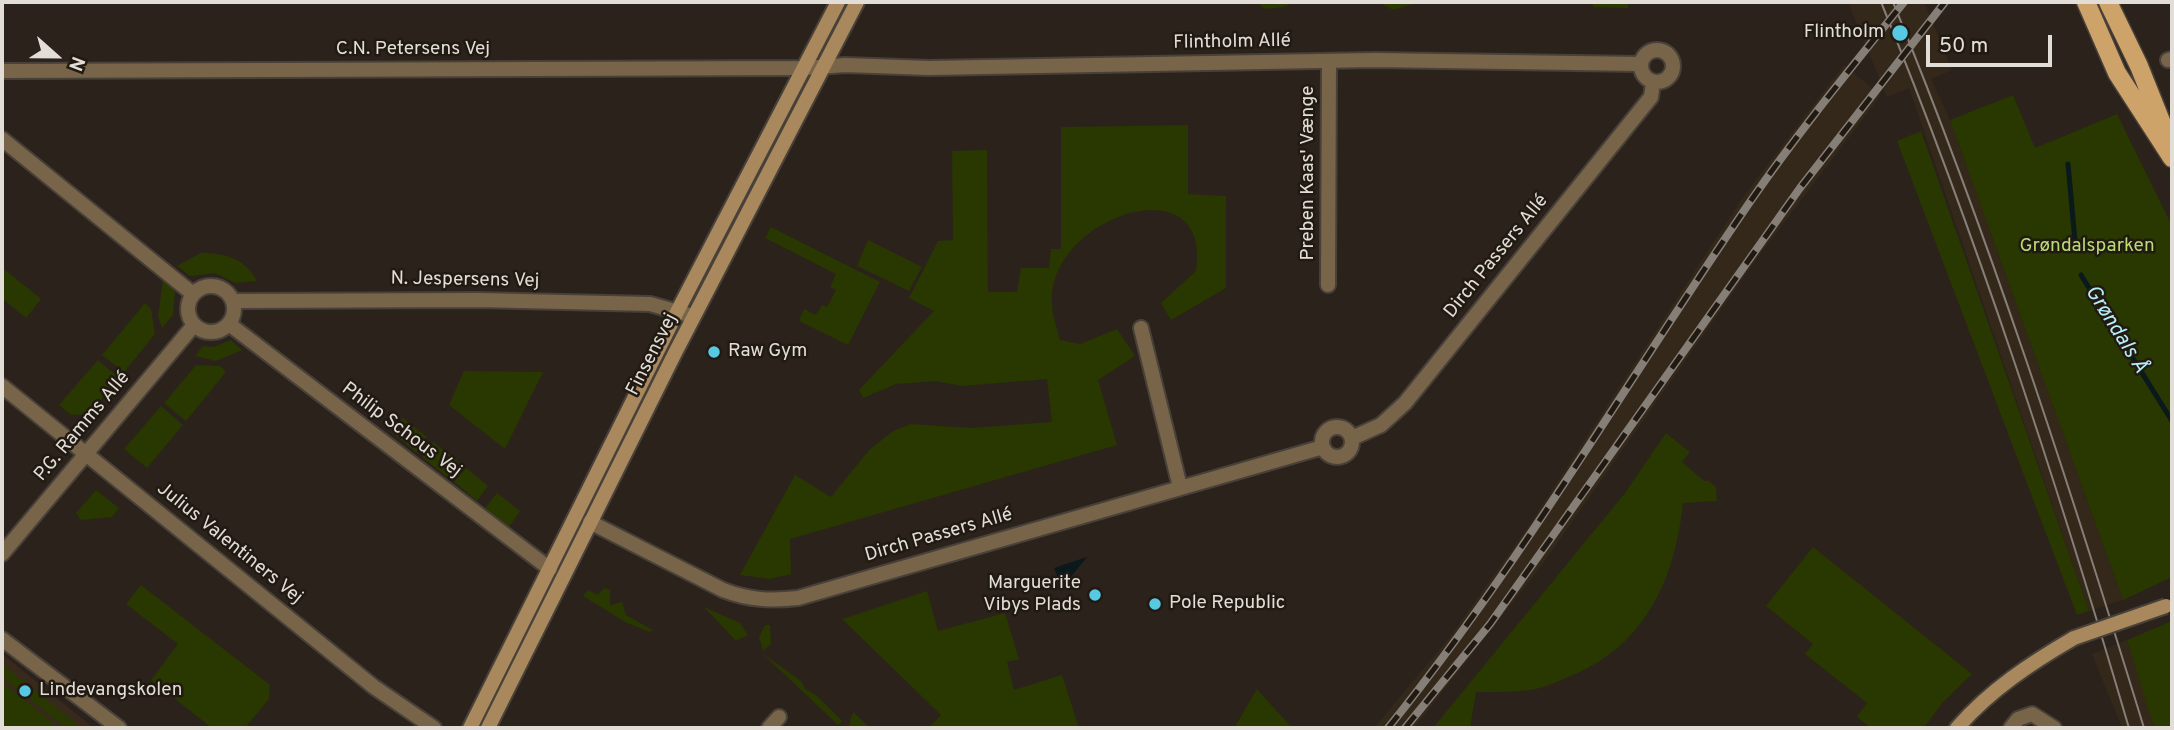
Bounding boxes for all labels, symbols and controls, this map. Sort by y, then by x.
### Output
north arrow [21,21,91,91]
scale bar [1929,21,2055,65]
place label: Flintholm [1804,22,1884,44]
marker: Flintholm [1890,23,1910,43]
street label: Flintholm Allé [1173,31,1291,55]
text: 50 m [1939,33,1988,60]
street label: C.N. Petersens Vej [336,39,490,61]
text: N [62,53,89,74]
street label: Preben Kaas' Vænge [1298,86,1320,260]
street label: Dirch Passers Allé [1440,191,1554,323]
park label: Grøndalsparken [2019,236,2155,258]
street label: N. Jespersens Vej [390,268,540,294]
water label: Grøndals Å [2078,281,2152,379]
street label: Finsensvej [623,310,683,400]
place label: Raw Gym [728,341,807,363]
marker: Raw Gym [706,344,722,360]
street label: P.G. Ramms Allé [30,367,136,487]
street label: Philip Schous Vej [337,378,465,484]
street label: Julius Valentiners Vej [151,478,307,610]
street label: Dirch Passers Allé [862,504,1016,568]
place label: Marguerite Vibys Plads [983,573,1081,617]
marker: Marguerite Vibys Plads [1087,587,1103,603]
place label: Pole Republic [1169,593,1285,615]
marker: Pole Republic [1147,596,1163,612]
place label: Lindevangskolen [39,680,182,702]
marker: Lindevangskolen [17,683,33,699]

